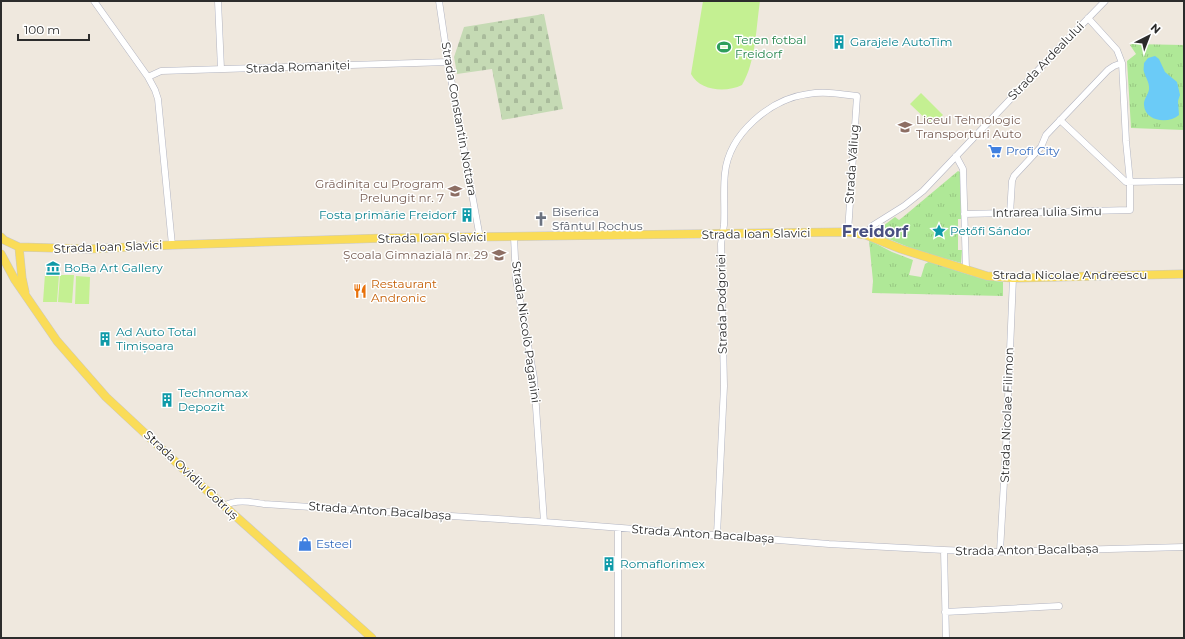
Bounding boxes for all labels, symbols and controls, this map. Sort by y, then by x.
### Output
scale bar [18,16,89,42]
north arrow [1129,16,1169,56]
street label: Strada Ardealului [1004,18,1087,103]
text: N [1148,20,1164,37]
text: 100 m [24,22,60,37]
place label: Teren fotbal Freidorf [735,32,806,61]
building icon: Garajele AutoTim [831,34,847,50]
place label: Garajele AutoTim [850,34,952,49]
sports icon: Teren fotbal Freidorf [716,39,732,55]
street label: Strada Constantin Nottara [439,41,480,197]
street label: Strada Romaniței [246,57,350,76]
place label: Liceul Tehnologic Transporturi Auto [916,112,1022,141]
school or university icon: Liceul Tehnologic Transporturi Auto [897,119,913,135]
street label: Strada Văliug [841,124,862,204]
supermarket icon: Profi City [987,143,1003,159]
place label: Profi City [1006,143,1060,158]
place label: Grădinița cu Program Prelungit nr. 7 [315,176,444,205]
school or university icon: Grădinița cu Program Prelungit nr. 7 [447,183,463,199]
street label: Intrarea Iulia Simu [992,203,1102,220]
place label: Biserica Sfântul Rochus [552,204,643,233]
place label: Fosta primărie Freidorf [319,207,457,222]
building icon: Fosta primărie Freidorf [459,207,475,223]
church icon: Biserica Sfântul Rochus [533,211,549,227]
district label: Freidorf [842,222,909,241]
place icon: Petőfi Sándor [931,223,947,239]
place label: Petőfi Sándor [950,223,1032,238]
street label: Strada Ioan Slavici [702,225,810,242]
street label: Strada Ioan Slavici [378,229,486,246]
street label: Strada Ioan Slavici [53,237,163,256]
place label: Școala Gimnazială nr. 29 [343,247,488,262]
school or university icon: Școala Gimnazială nr. 29 [491,247,507,263]
street label: Strada Podgoriei [713,254,730,354]
museum icon: BoBa Art Gallery [45,260,61,276]
place label: BoBa Art Gallery [64,260,163,275]
street label: Strada Niccolò Paganini [509,260,544,404]
street label: Strada Nicolae Andreescu [993,267,1147,282]
place label: Restaurant Andronic [371,276,437,305]
restaurant icon: Restaurant Andronic [352,283,368,299]
place label: Ad Auto Total Timișoara [116,324,196,353]
building icon: Ad Auto Total Timișoara [97,331,113,347]
street label: Strada Nicolae Filimon [997,347,1016,483]
place label: Technomax Depozit [178,385,249,414]
building icon: Technomax Depozit [159,392,175,408]
street label: Strada Ovidiu Cotruș [141,427,242,522]
street label: Strada Anton Bacalbașa [308,498,452,523]
street label: Strada Anton Bacalbașa [631,521,775,546]
shop icon: Esteel [297,536,313,552]
place label: Esteel [316,536,352,551]
street label: Strada Anton Bacalbașa [955,541,1099,558]
building icon: Romaflorimex [601,556,617,572]
place label: Romaflorimex [620,556,706,571]

